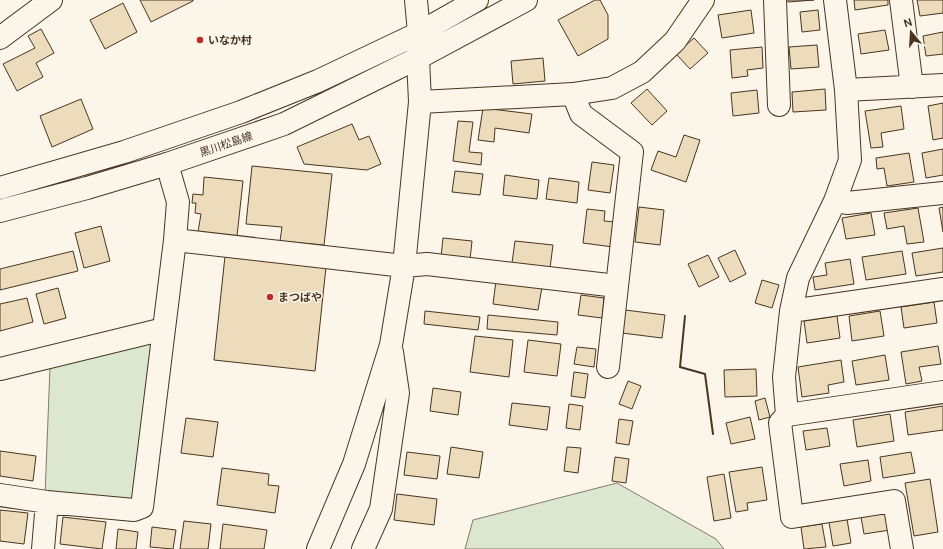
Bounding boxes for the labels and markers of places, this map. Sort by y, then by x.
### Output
place label: いなか村 [208,33,252,47]
marker: いなか村 [195,35,205,45]
place label: まつばや [278,290,322,304]
marker: まつばや [265,292,275,302]

